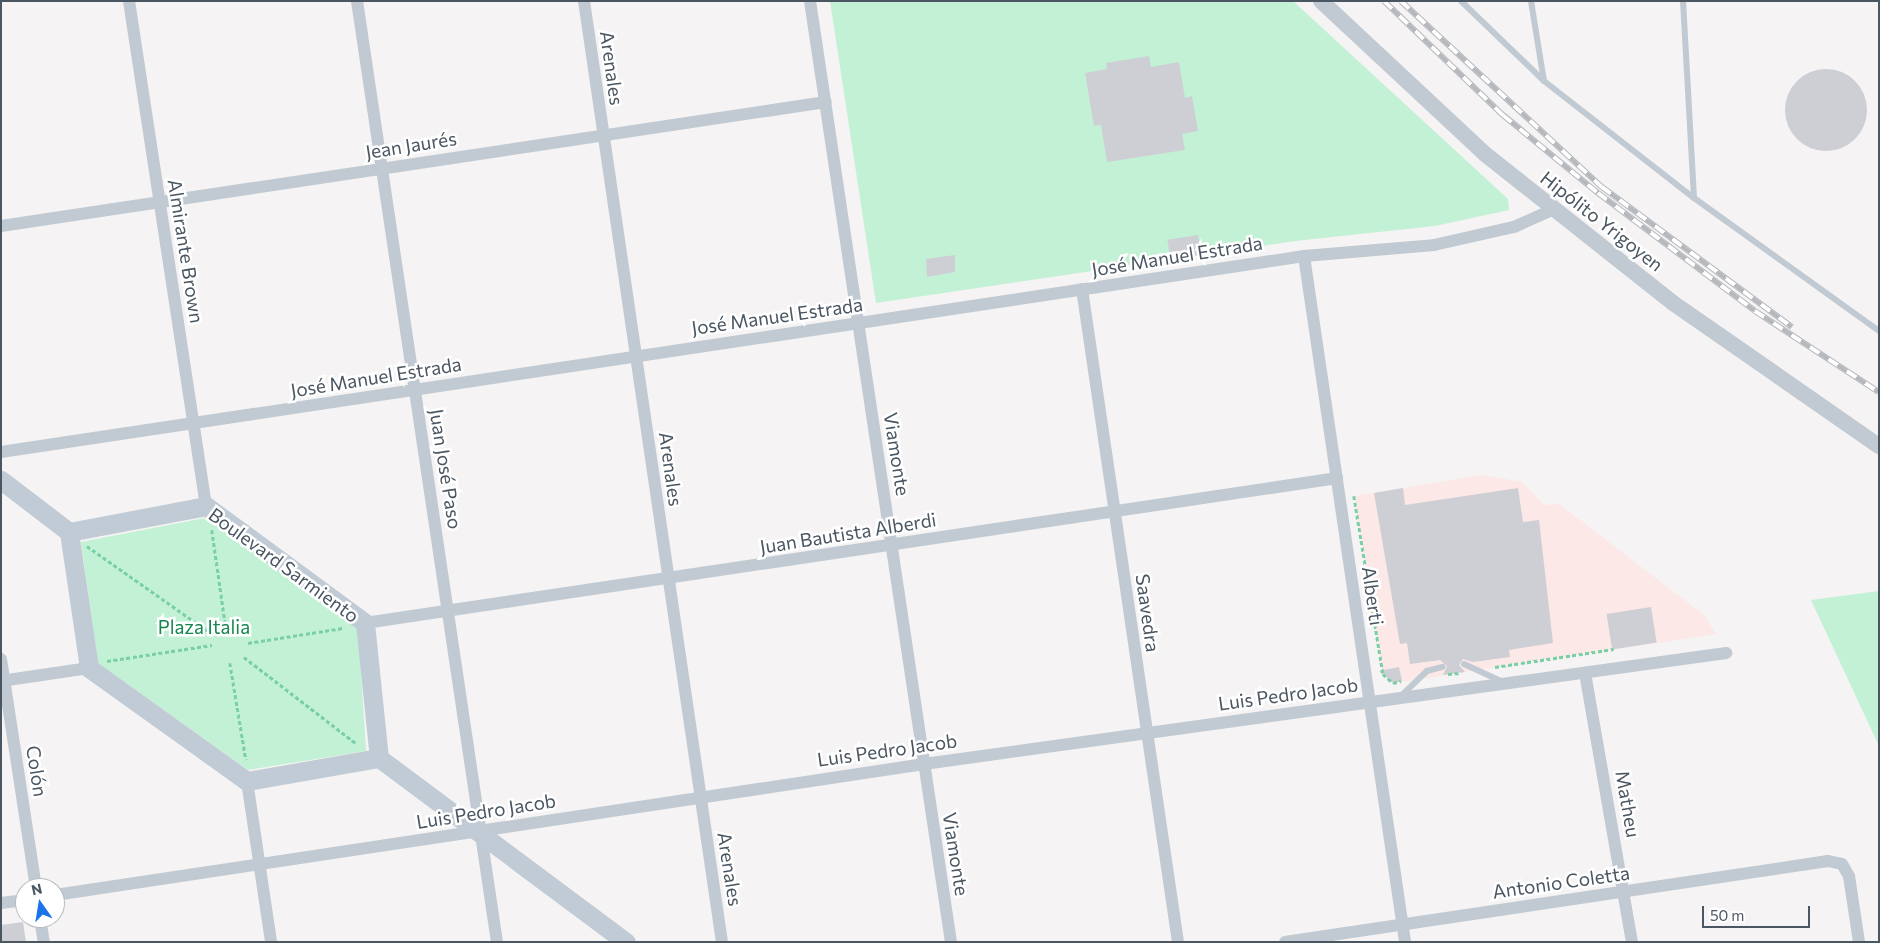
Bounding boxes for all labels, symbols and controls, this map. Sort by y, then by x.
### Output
street label: Arenales [596,29,628,107]
street label: Jean Jaurés [364,127,458,163]
street label: Hipólito Yrigoyen [1536,166,1668,276]
street label: Almirante Brown [163,177,209,325]
street label: José Manuel Estrada [1090,231,1264,281]
street label: José Manuel Estrada [690,293,864,339]
street label: José Manuel Estrada [289,352,463,402]
street label: Juan José Paso [425,407,467,531]
street label: Viamonte [879,411,915,497]
street label: Arenales [655,430,687,508]
street label: Boulevard Sarmiento [204,503,364,627]
street label: Juan Bautista Alberdi [758,508,938,558]
street label: Alberti [1358,565,1388,627]
street label: Saavedra [1131,573,1165,653]
park label: Plaza Italia [158,616,250,638]
street label: Luis Pedro Jacob [1217,673,1359,715]
street label: Luis Pedro Jacob [816,729,958,771]
street label: Colón [22,744,52,798]
street label: Matheu [1611,769,1645,839]
street label: Luis Pedro Jacob [415,789,557,833]
street label: Viamonte [938,811,974,897]
street label: Arenales [713,830,747,908]
street label: Antonio Coletta [1491,861,1631,903]
north arrow [15,878,65,928]
text: N [30,879,44,898]
scale bar [1705,896,1812,928]
text: 50 m [1710,906,1744,924]

